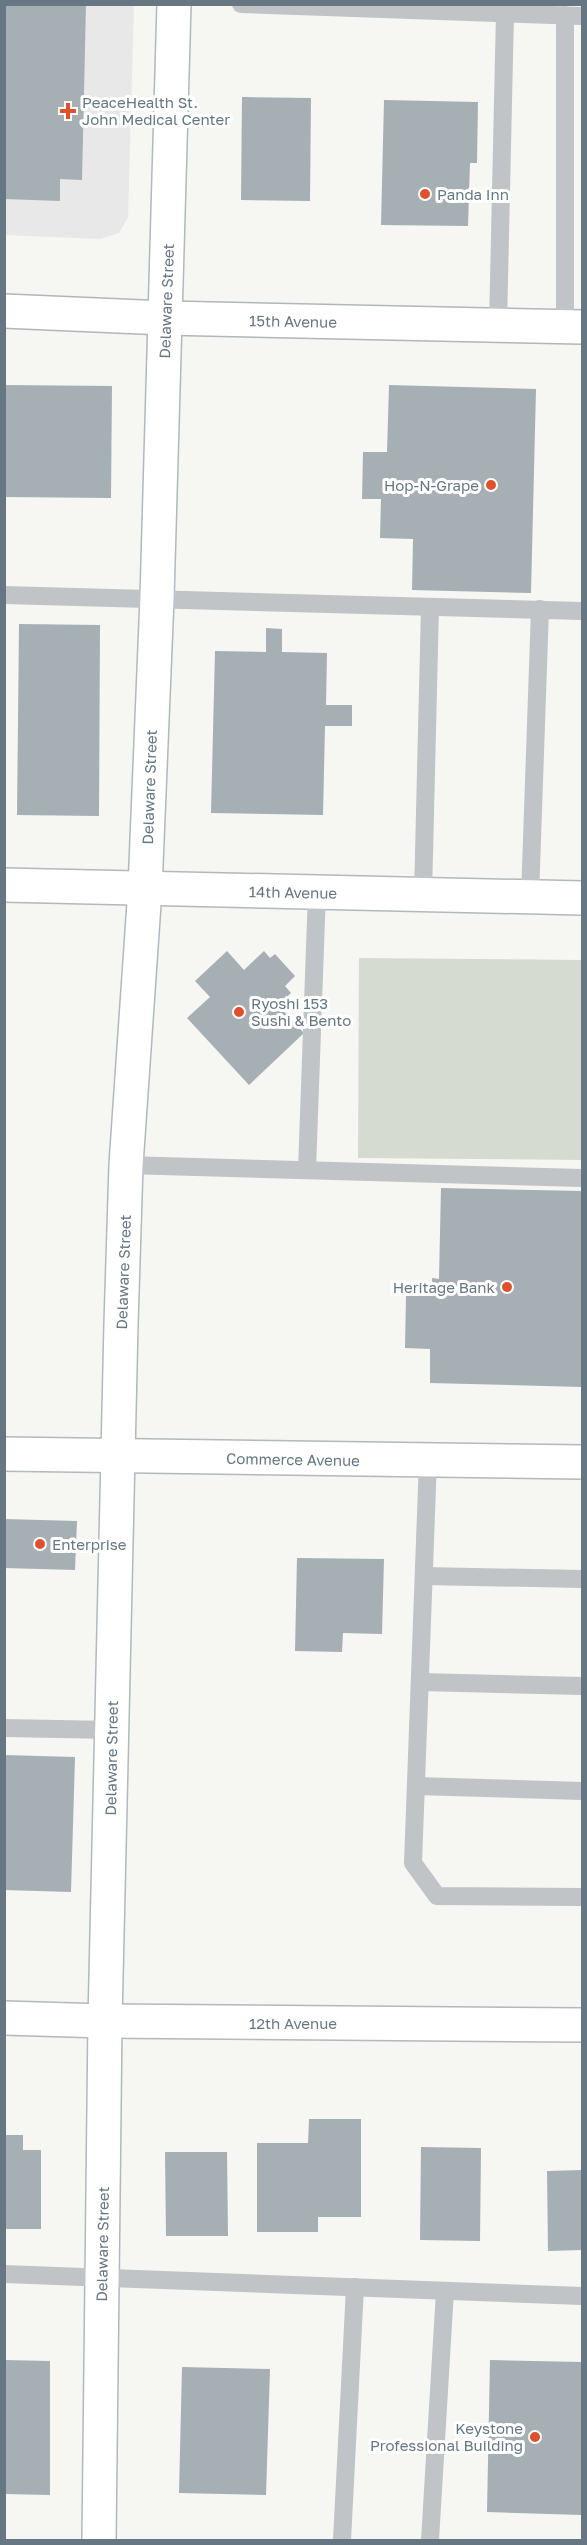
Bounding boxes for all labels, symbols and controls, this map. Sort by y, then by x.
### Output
place label: PeaceHealth St. John Medical Center [82,93,230,128]
marker: PeaceHealth St. John Medical Center [59,102,77,120]
place label: Panda Inn [437,185,509,203]
marker: Panda Inn [418,187,432,201]
street label: Delaware Street [155,243,177,359]
street label: 15th Avenue [249,311,337,331]
place label: Hop-N-Grape [384,476,479,494]
marker: Hop-N-Grape [484,478,498,492]
street label: Delaware Street [138,729,160,845]
street label: 14th Avenue [249,882,338,902]
place label: Ryoshi 153 Sushi & Bento [251,994,351,1029]
marker: Ryoshi 153 Sushi & Bento [232,1005,246,1019]
street label: Delaware Street [112,1214,134,1330]
place label: Heritage Bank [393,1278,496,1296]
marker: Heritage Bank [500,1280,514,1294]
street label: Commerce Avenue [226,1449,360,1469]
place label: Enterprise [52,1535,127,1553]
marker: Enterprise [33,1537,47,1551]
street label: Delaware Street [101,1700,121,1816]
street label: 12th Avenue [249,2014,337,2032]
street label: Delaware Street [92,2186,112,2302]
place label: Keystone Professional Building [370,2419,523,2454]
marker: Keystone Professional Building [528,2430,542,2444]

